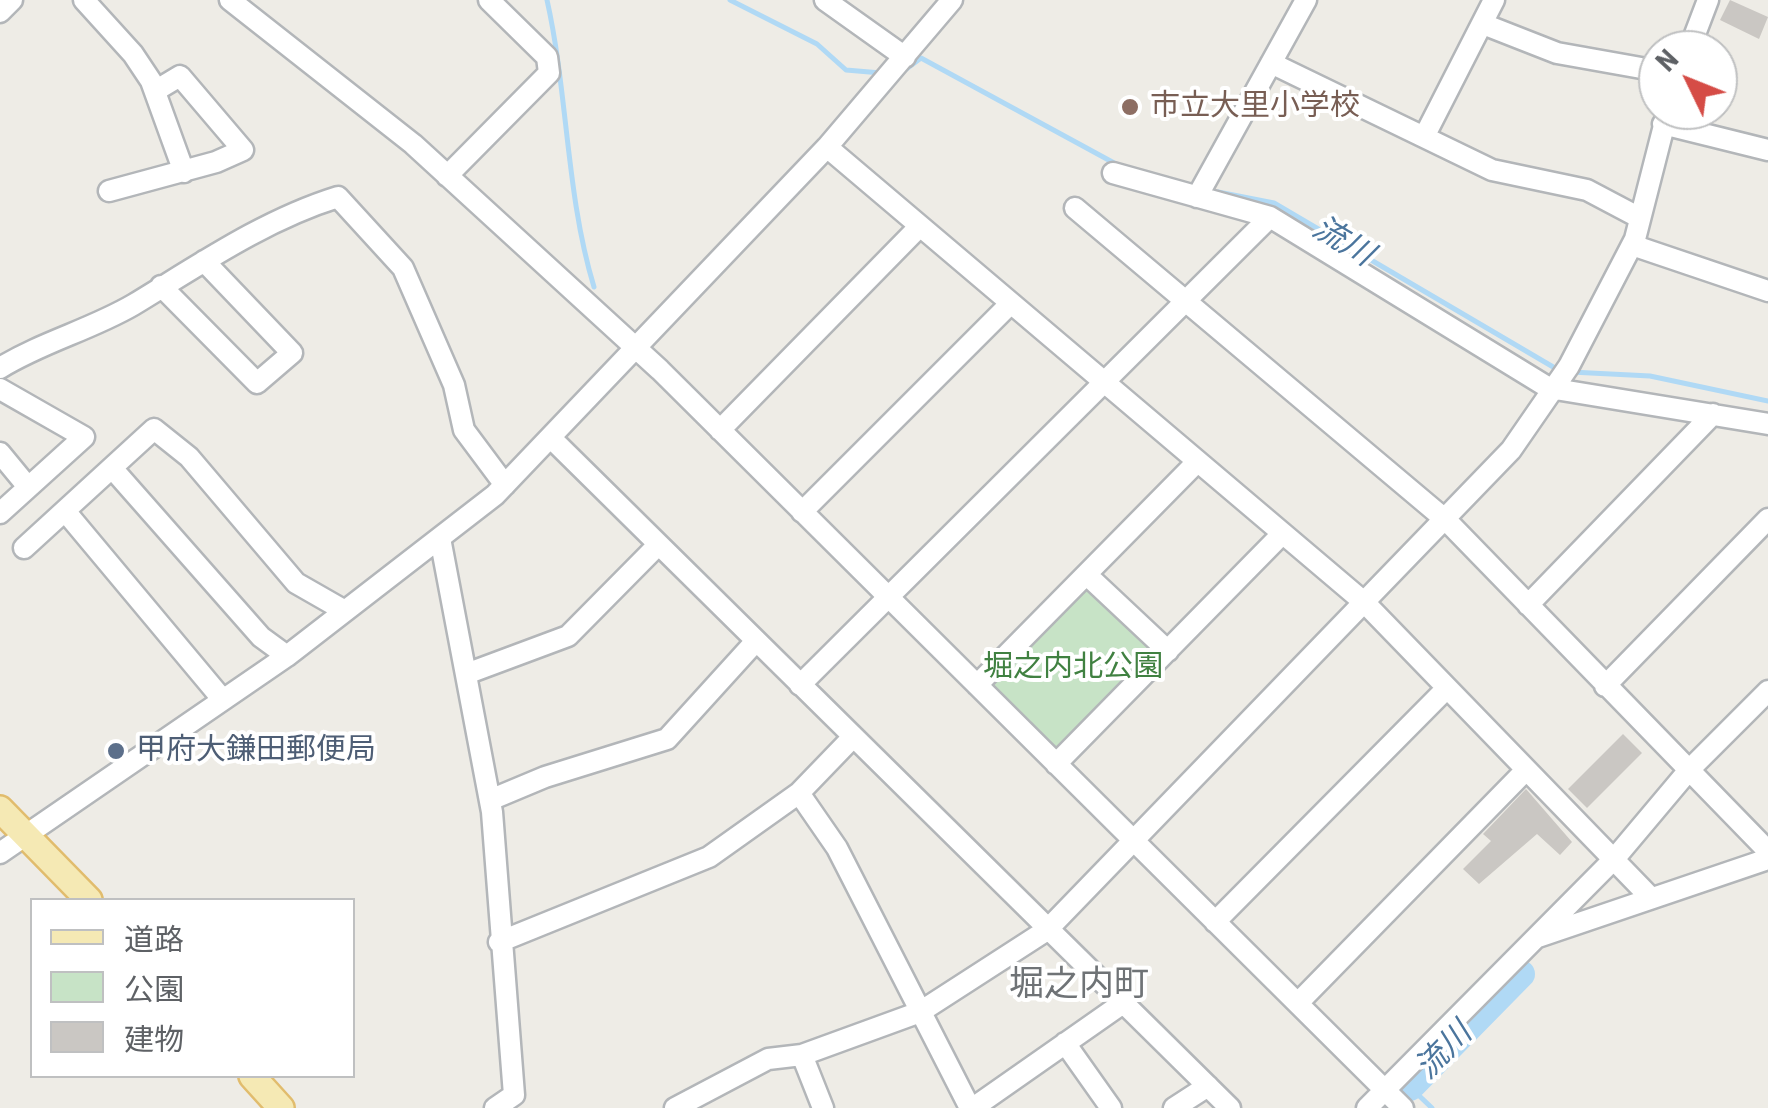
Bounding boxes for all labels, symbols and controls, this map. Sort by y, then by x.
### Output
north arrow [1638,30,1738,130]
text: N [1649,43,1685,78]
place label: 市立大里小学校 [1150,89,1360,125]
marker: 市立大里小学校 [1119,96,1141,118]
water label: 流川 [1305,210,1379,276]
park label: 堀之内北公園 [983,650,1163,686]
place label: 甲府大鎌田郵便局 [136,733,376,769]
marker: 甲府大鎌田郵便局 [105,740,127,762]
legend [30,898,355,1078]
text: 道路 [124,922,184,957]
district label: 堀之内町 [1009,965,1149,1007]
text: 公園 [124,972,184,1007]
water label: 流川 [1409,1016,1481,1088]
text: 建物 [124,1022,184,1057]

